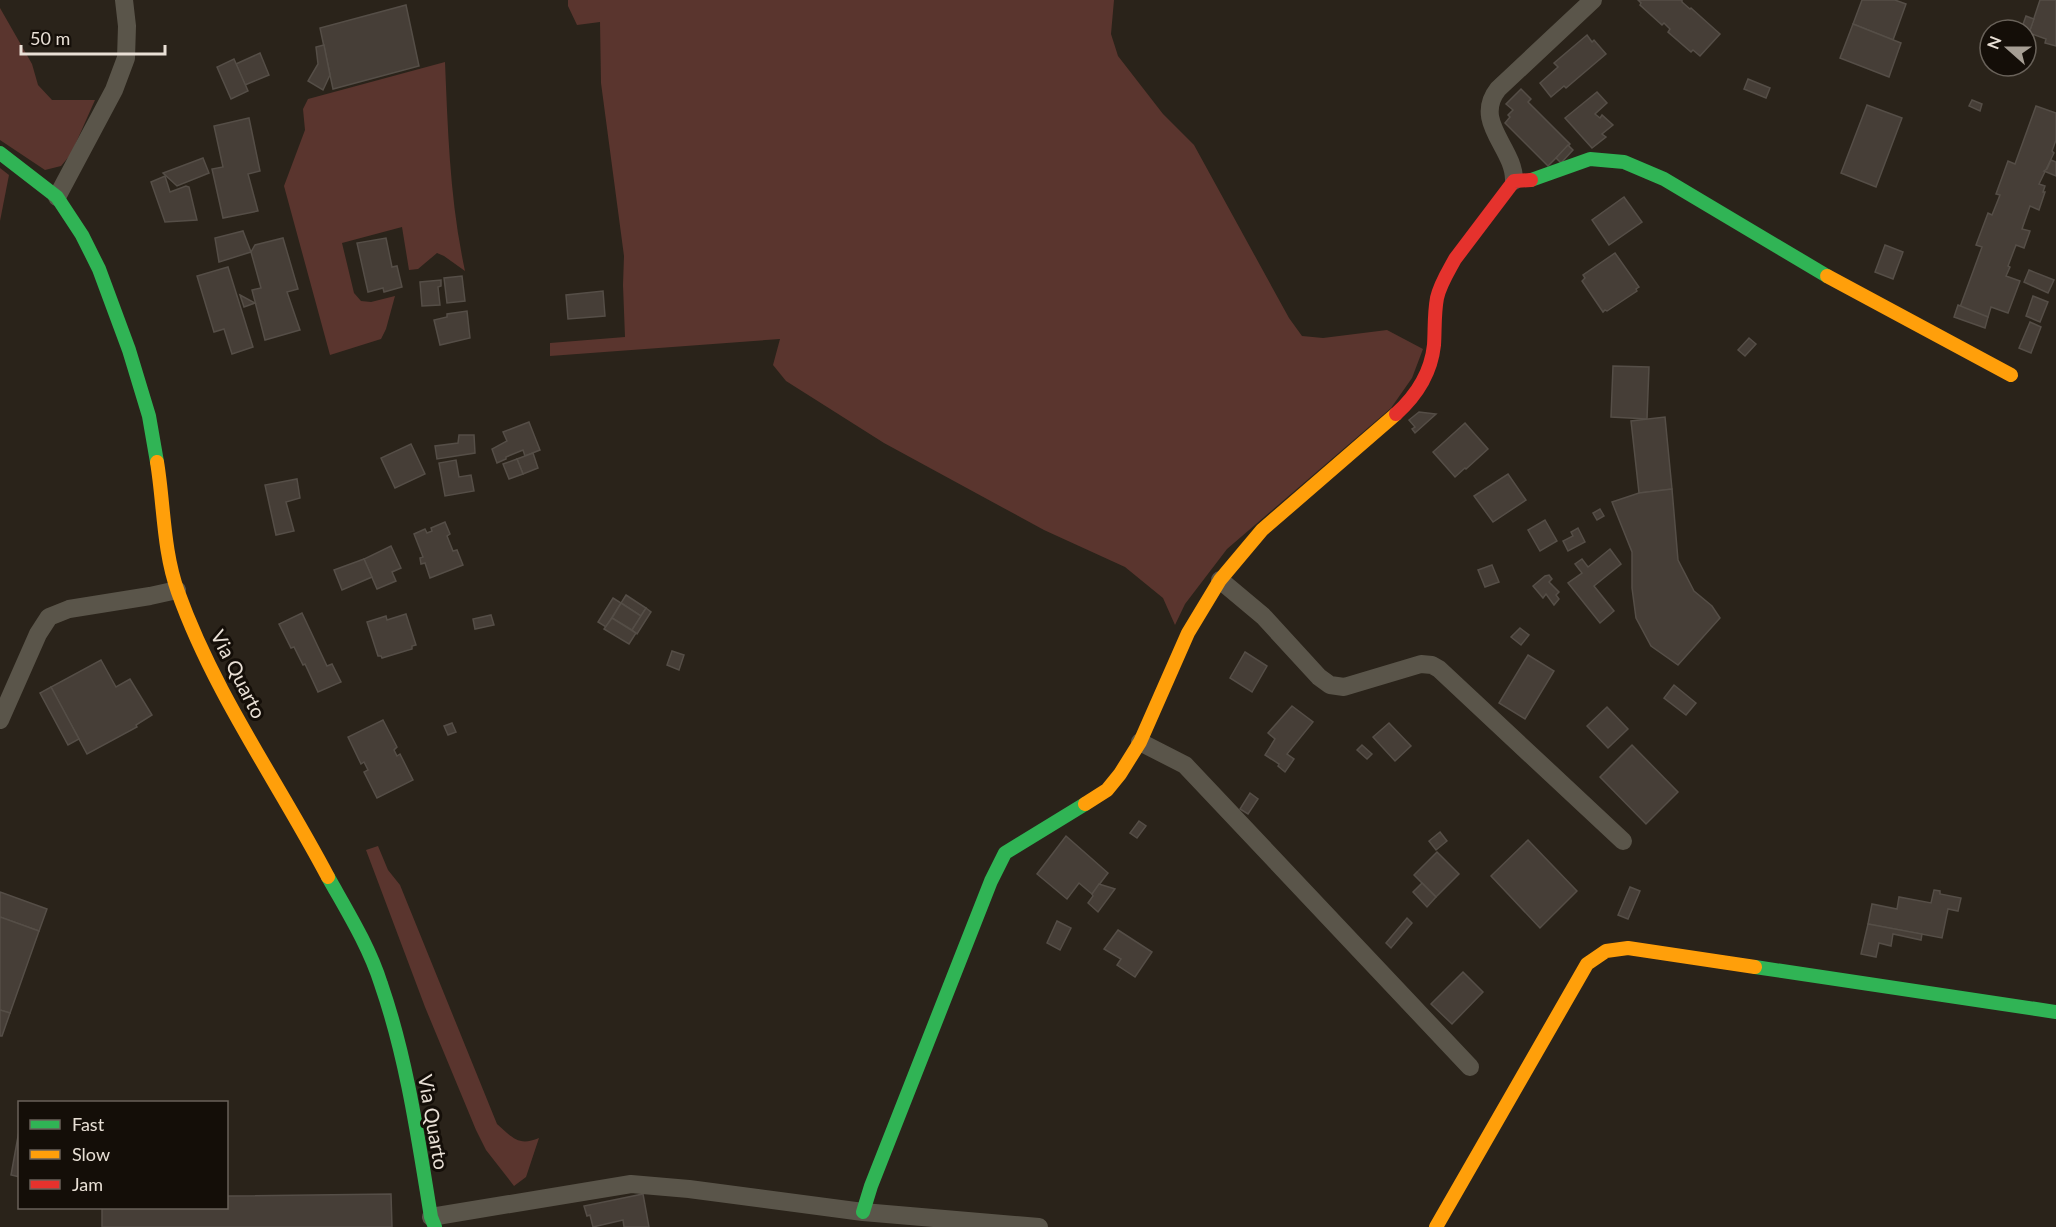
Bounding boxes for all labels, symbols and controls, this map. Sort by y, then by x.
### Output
scale bar [21,18,165,56]
north arrow [1978,18,2038,78]
text: 50 m [30,27,70,49]
text: N [1982,33,2005,52]
street label: Via Quarto [206,626,272,722]
street label: Via Quarto [414,1073,454,1171]
legend [18,1101,228,1209]
text: Fast [72,1113,105,1135]
text: Slow [72,1143,110,1165]
text: Jam [72,1173,103,1195]

